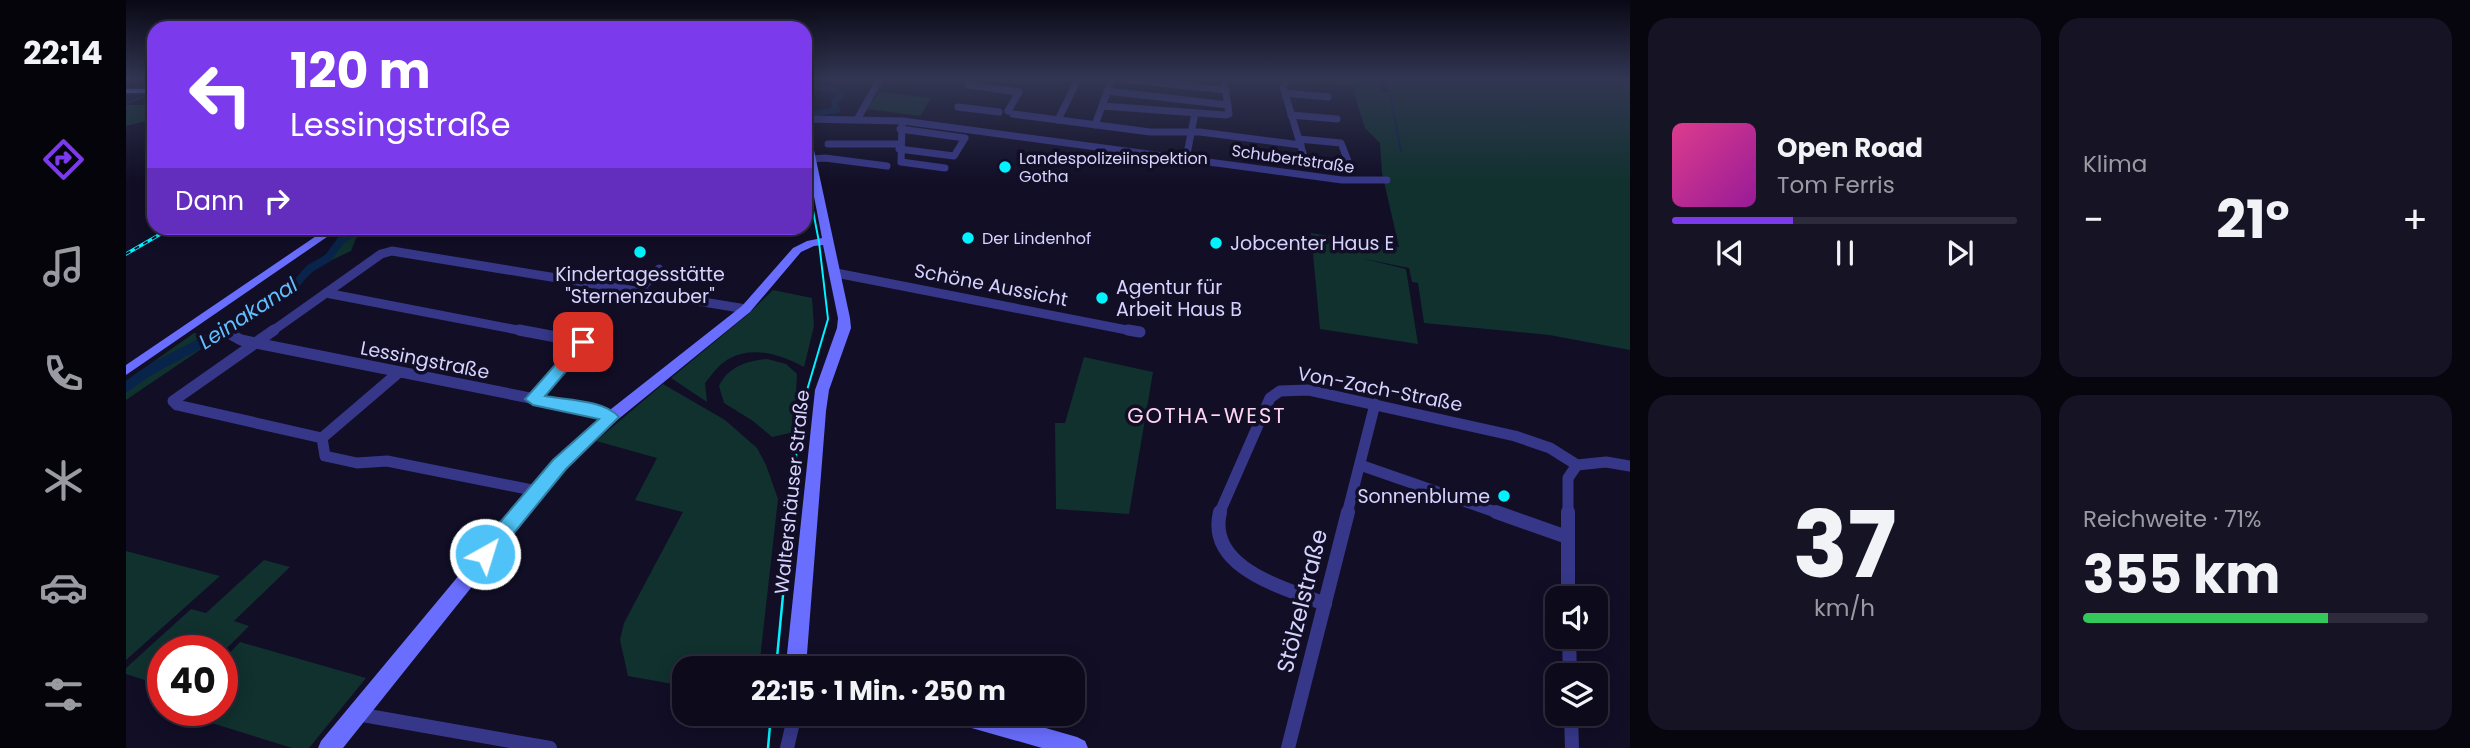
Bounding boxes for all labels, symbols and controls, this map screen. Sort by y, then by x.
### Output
text: 22:14 [23,30,103,75]
text: 120 m [290,37,431,105]
icon: left [175,49,266,140]
text: Lessingstraße [290,102,511,147]
text: Open Road [1777,130,1923,166]
icon: directions [39,135,88,184]
street label: Schubertstraße [1230,139,1356,179]
place label: Landespolizeiinspektion Gotha [1019,147,1208,188]
text: Klima [2083,148,2147,180]
marker: Landespolizeiinspektion Gotha [997,159,1013,175]
text: Tom Ferris [1777,169,1895,201]
icon: right [258,182,296,220]
text: Dann [175,183,244,219]
text: 21° [2216,183,2290,256]
text: − [2083,193,2104,246]
text: + [2402,193,2428,246]
place label: Der Lindenhof [982,227,1091,250]
marker: Der Lindenhof [960,230,976,246]
place label: Jobcenter Haus E [1230,230,1394,257]
icon: previous [1711,234,1749,272]
icon: pause [1826,234,1864,272]
icon: next [1941,234,1979,272]
marker: Jobcenter Haus E [1208,235,1224,251]
icon: music [39,242,88,291]
marker: Kindertagesstätte "Sternenzauber" [632,244,648,260]
street label: Schöne Aussicht [912,257,1070,313]
place label: Kindertagesstätte "Sternenzauber" [555,261,725,310]
water label: Leinakanal [193,270,304,356]
place label: Agentur für Arbeit Haus B [1116,274,1242,323]
marker: Agentur für Arbeit Haus B [1094,290,1110,306]
pin [553,312,613,372]
icon: arrive [564,323,602,361]
street label: Lessingstraße [358,334,492,386]
icon: phone [39,349,88,398]
street label: Von-Zach-Straße [1295,360,1465,418]
street label: Waltershäuser Straße [768,388,816,596]
district label: GOTHA-WEST [1127,401,1287,430]
icon: climate [39,456,88,505]
text: 37 [1793,481,1896,609]
place label: Sonnenblume [1357,483,1490,510]
marker: Sonnenblume [1496,488,1512,504]
text: Reichweite · 71% [2083,503,2262,535]
position arrow [448,517,522,591]
street label: Stölzelstraße [1269,526,1335,676]
text: 355 km [2083,538,2280,611]
icon: car [39,563,88,612]
map controls [1545,586,1608,726]
button: sound [1545,586,1608,649]
text: km/h [1814,592,1875,624]
speed limit sign: 40 [147,635,238,726]
button: layers [1545,663,1608,726]
icon: filters [39,670,88,719]
text: 22:15 · 1 Min. · 250 m [751,673,1006,709]

